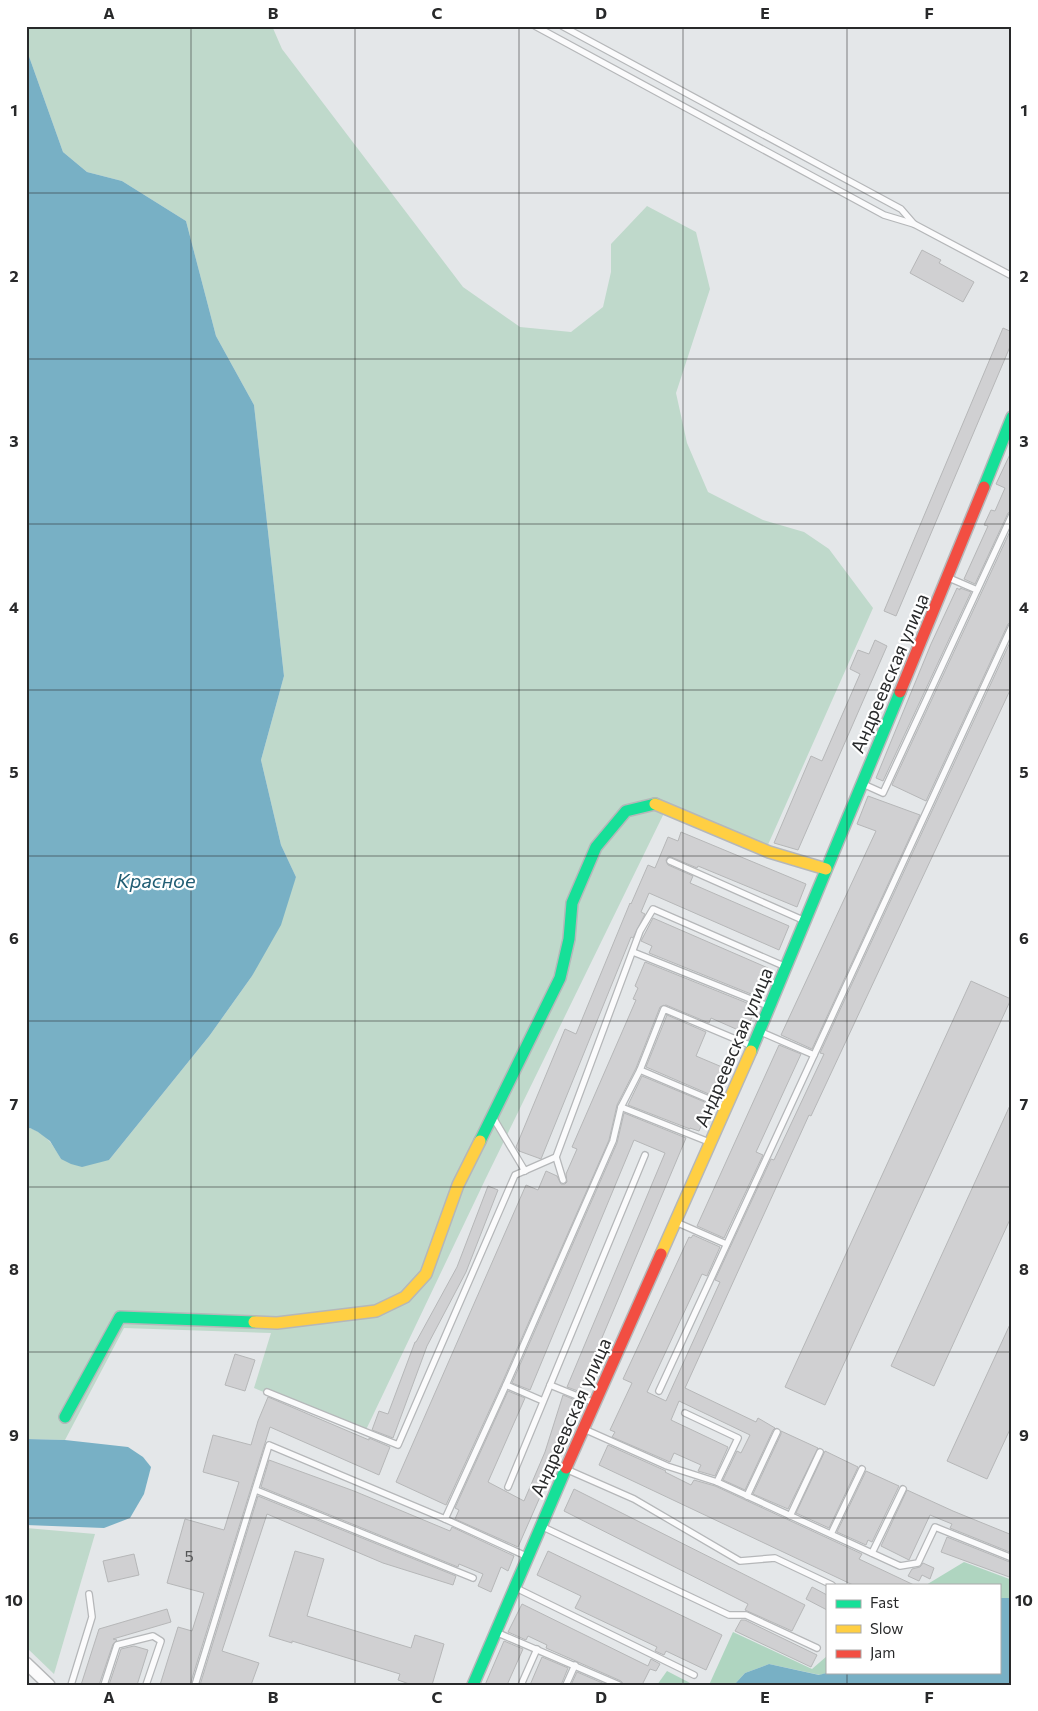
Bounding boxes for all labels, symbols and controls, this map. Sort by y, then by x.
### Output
text: A [103,3,115,22]
text: B [268,3,279,22]
text: C [432,3,443,22]
text: D [595,3,607,22]
text: E [760,3,770,22]
text: F [924,3,934,22]
text: 1 [10,100,18,119]
text: 1 [1020,100,1028,119]
text: 2 [9,266,19,285]
text: 2 [1019,266,1029,285]
text: 3 [9,431,19,450]
text: 3 [1019,431,1029,450]
street label: Андреевская улица [845,590,933,756]
text: 4 [9,597,19,616]
text: 4 [1019,597,1029,616]
text: 5 [9,762,19,781]
text: 5 [1019,762,1029,781]
water label: Красное [116,868,196,892]
text: 6 [9,928,19,947]
text: 6 [1019,928,1029,947]
street label: Андреевская улица [689,964,777,1130]
text: 7 [10,1094,19,1113]
text: 7 [1020,1094,1029,1113]
text: 8 [9,1259,19,1278]
text: 8 [1019,1259,1029,1278]
street label: Андреевская улица [525,1334,615,1500]
text: 9 [9,1425,19,1444]
text: 9 [1019,1425,1029,1444]
house number: 5 [184,1546,194,1565]
legend [826,1584,1000,1674]
text: 10 [5,1590,23,1609]
text: 10 [1015,1590,1033,1609]
text: Fast [870,1593,899,1611]
text: Slow [870,1619,903,1637]
text: Jam [870,1643,895,1661]
text: A [103,1687,115,1706]
text: B [268,1687,279,1706]
text: C [432,1687,443,1706]
text: D [595,1687,607,1706]
text: E [760,1687,770,1706]
text: F [924,1687,934,1706]

